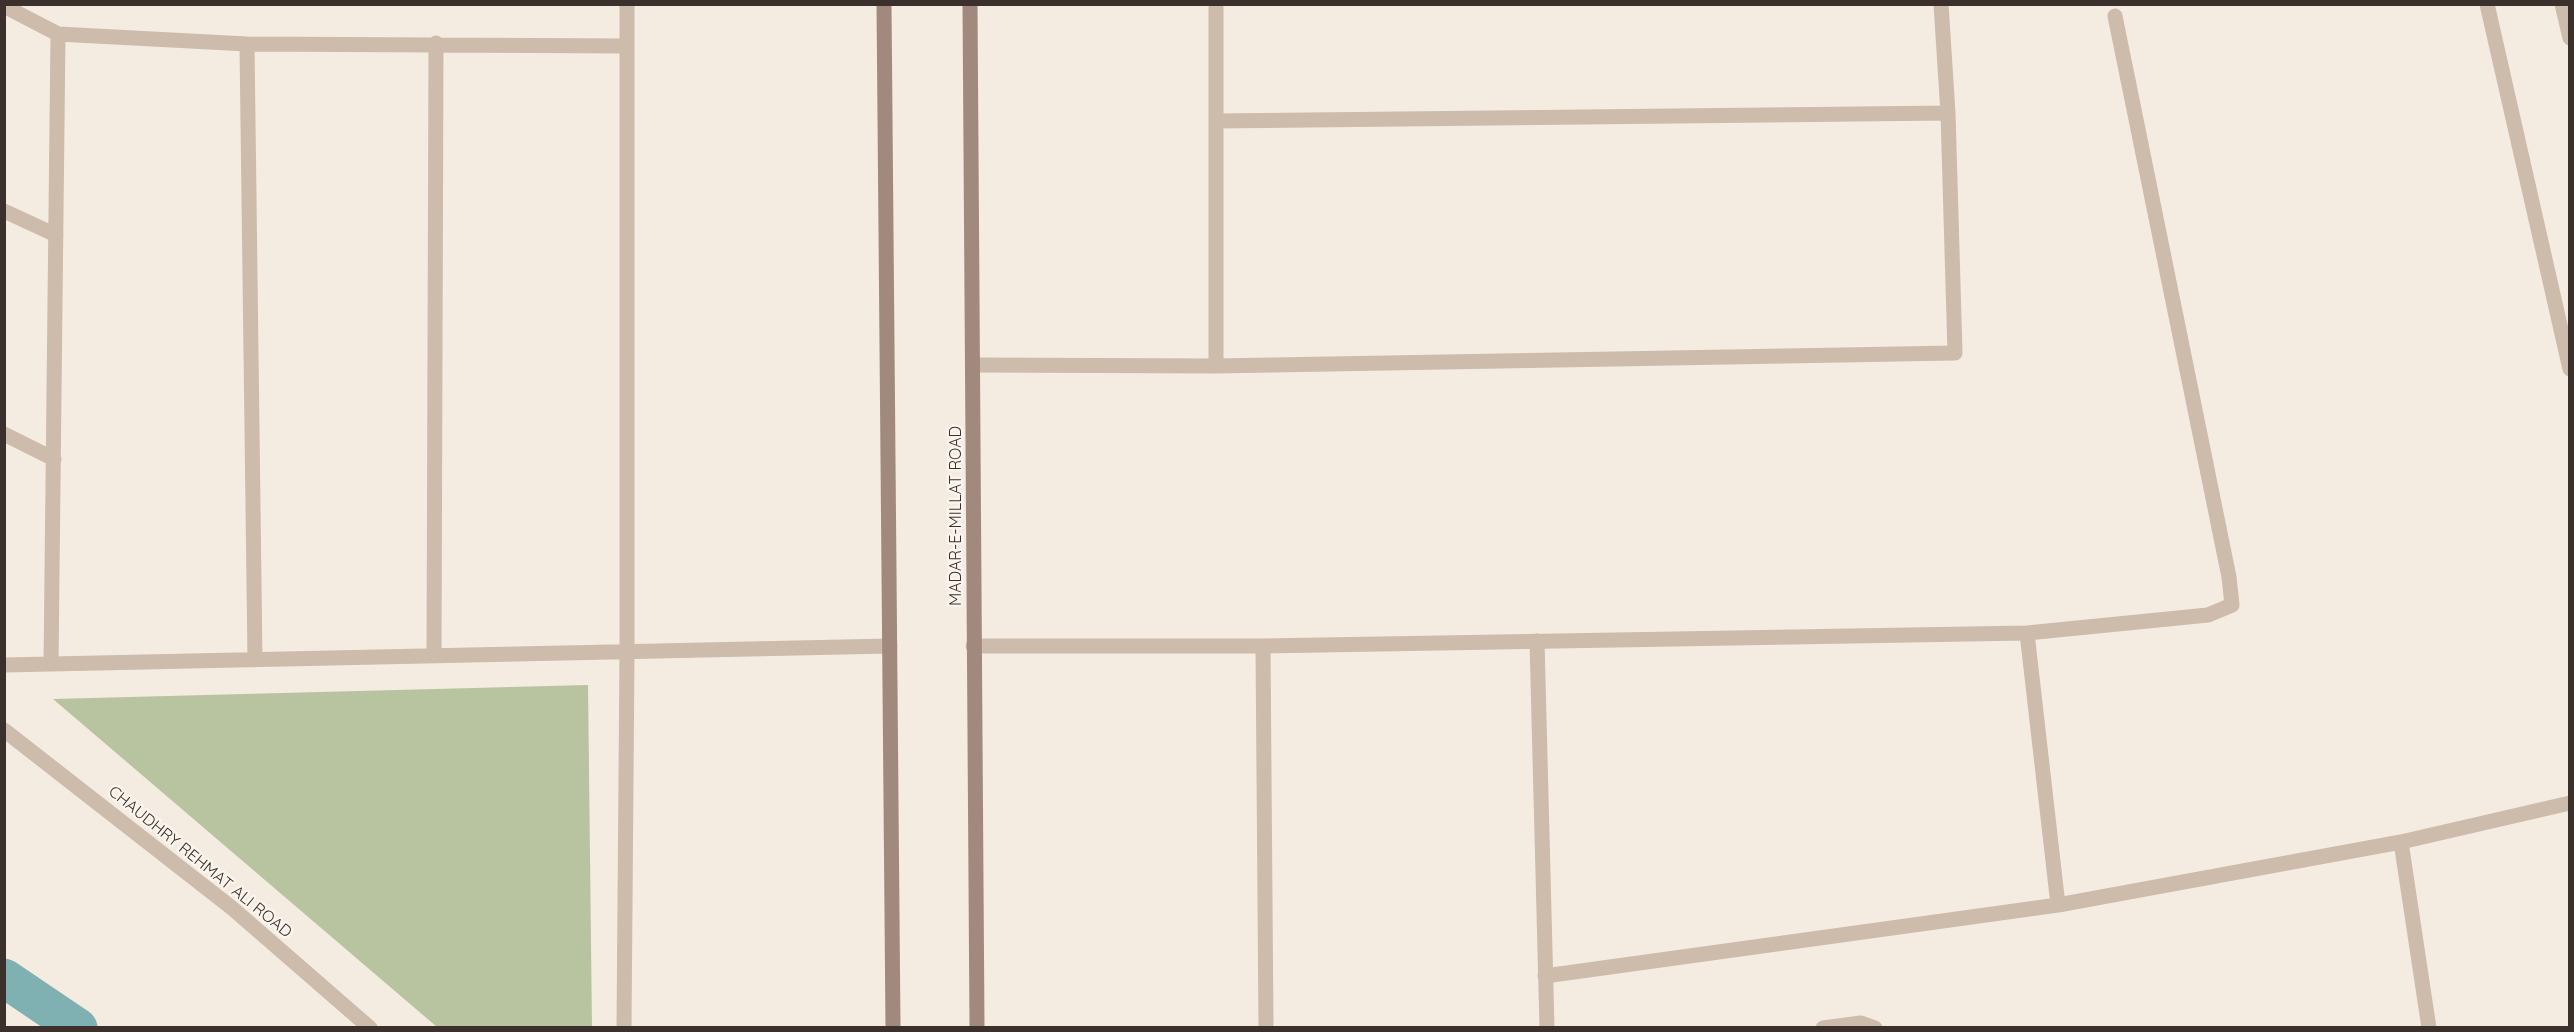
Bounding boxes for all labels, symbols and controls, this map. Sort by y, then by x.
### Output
street label: MADAR-E-MILLAT ROAD [946,426,966,606]
street label: CHAUDHRY REHMAT ALI ROAD [104,782,296,942]

